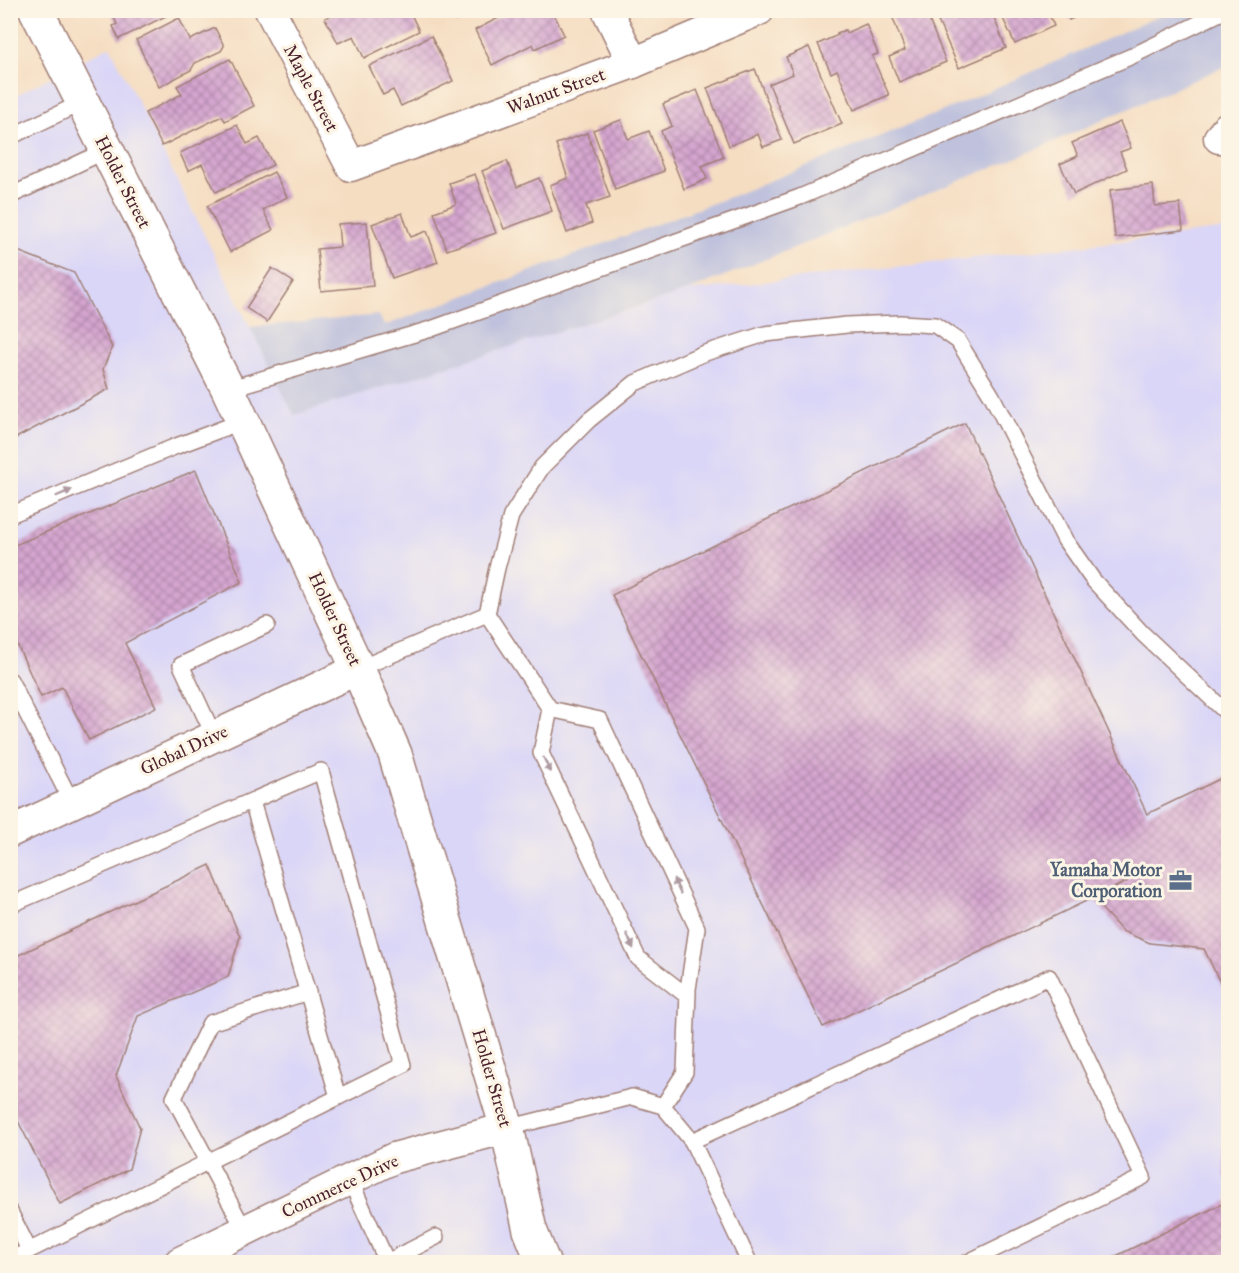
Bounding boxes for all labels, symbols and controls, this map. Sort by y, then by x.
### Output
street label: Maple Street [279,40,344,136]
street label: Walnut Street [504,63,609,119]
street label: Holder Street [90,132,156,233]
one-way arrow [56,488,74,498]
street label: Holder Street [304,569,367,670]
street label: Global Drive [137,720,231,780]
one-way arrow [542,756,551,773]
place label: Yamaha Motor Corporation [1049,859,1163,903]
office icon: Yamaha Motor Corporation [1167,867,1193,893]
one-way arrow [673,878,682,895]
one-way arrow [626,933,635,950]
street label: Holder Street [467,1026,517,1130]
street label: Commerce Drive [278,1149,402,1223]

